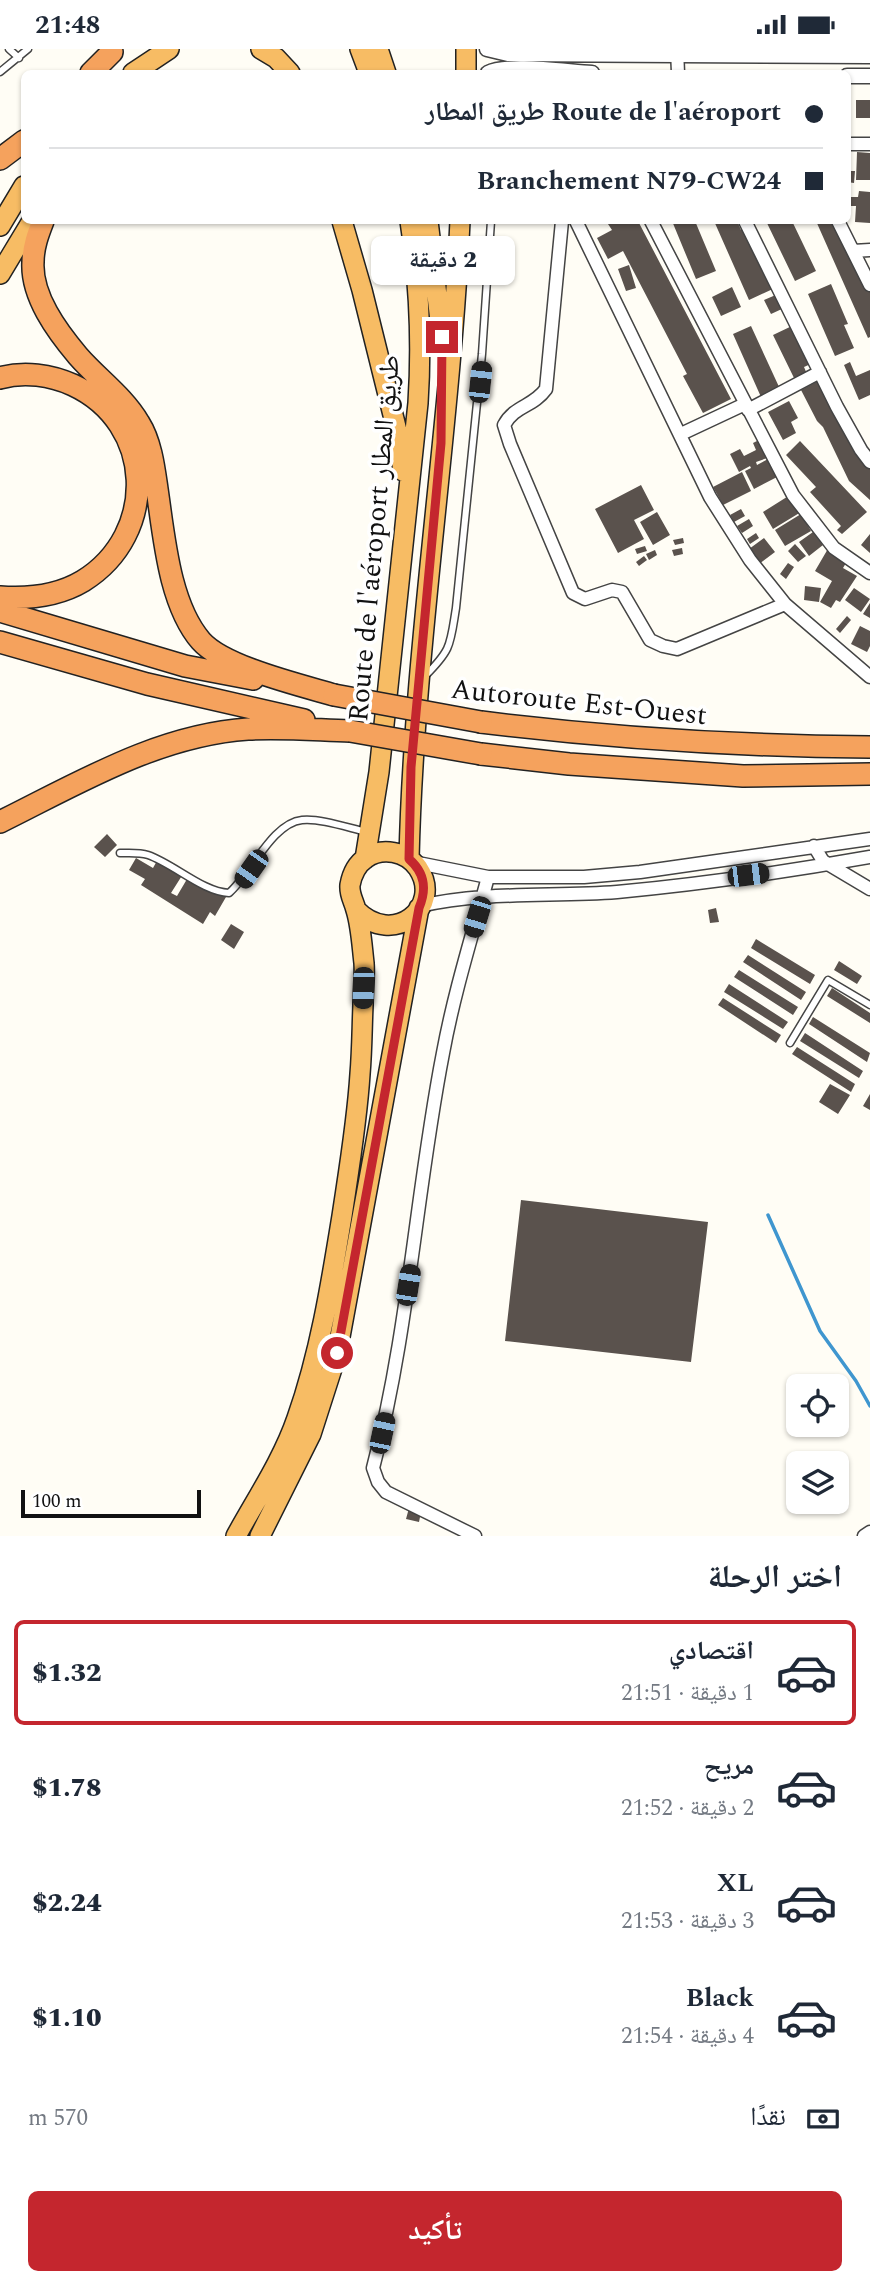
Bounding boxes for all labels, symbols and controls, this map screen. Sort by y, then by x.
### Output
text: 21:48 [35,5,100,45]
text: Route de l'aéroport طريق المطار [425,92,781,132]
text: Branchement N79-CW24 [477,161,781,201]
callout: 2 دقيقة [370,236,514,285]
text: 2 دقيقة [409,243,477,278]
route end [426,321,458,353]
street label: Route de l'aéroport طريق المطار [337,353,412,723]
car [468,360,493,404]
street label: Autoroute Est-Ouest [449,668,709,737]
car [231,846,272,892]
car [726,862,771,888]
car [461,894,494,940]
car [352,967,375,1009]
car [395,1263,422,1307]
route start [321,1337,353,1369]
map controls [786,1374,849,1514]
button: locate [786,1374,849,1437]
car [368,1410,397,1456]
button: layers [786,1451,849,1514]
scale bar [21,1487,201,1519]
text: 100 m [32,1487,82,1516]
text: اختر الرحلة [708,1553,842,1602]
text: اقتصادي [669,1631,754,1671]
icon: car [775,1641,838,1704]
text: $1.32 [32,1653,102,1693]
text: 1 دقيقة · 21:51 [621,1676,754,1711]
text: مريح [704,1746,754,1786]
icon: car [775,1756,838,1819]
text: $1.78 [32,1768,102,1808]
text: 2 دقيقة · 21:52 [621,1791,754,1826]
text: XL [717,1863,754,1903]
icon: car [775,1871,838,1934]
text: $2.24 [32,1883,102,1923]
text: 3 دقيقة · 21:53 [621,1904,754,1939]
text: Black [686,1978,754,2018]
icon: car [775,1986,838,2049]
text: $1.10 [32,1998,102,2038]
text: 4 دقيقة · 21:54 [621,2019,754,2054]
text: نقدًا [750,2097,786,2137]
icon: cash [804,2100,842,2138]
text: 570 m [28,2101,88,2136]
button: تأكيد [28,2191,842,2271]

